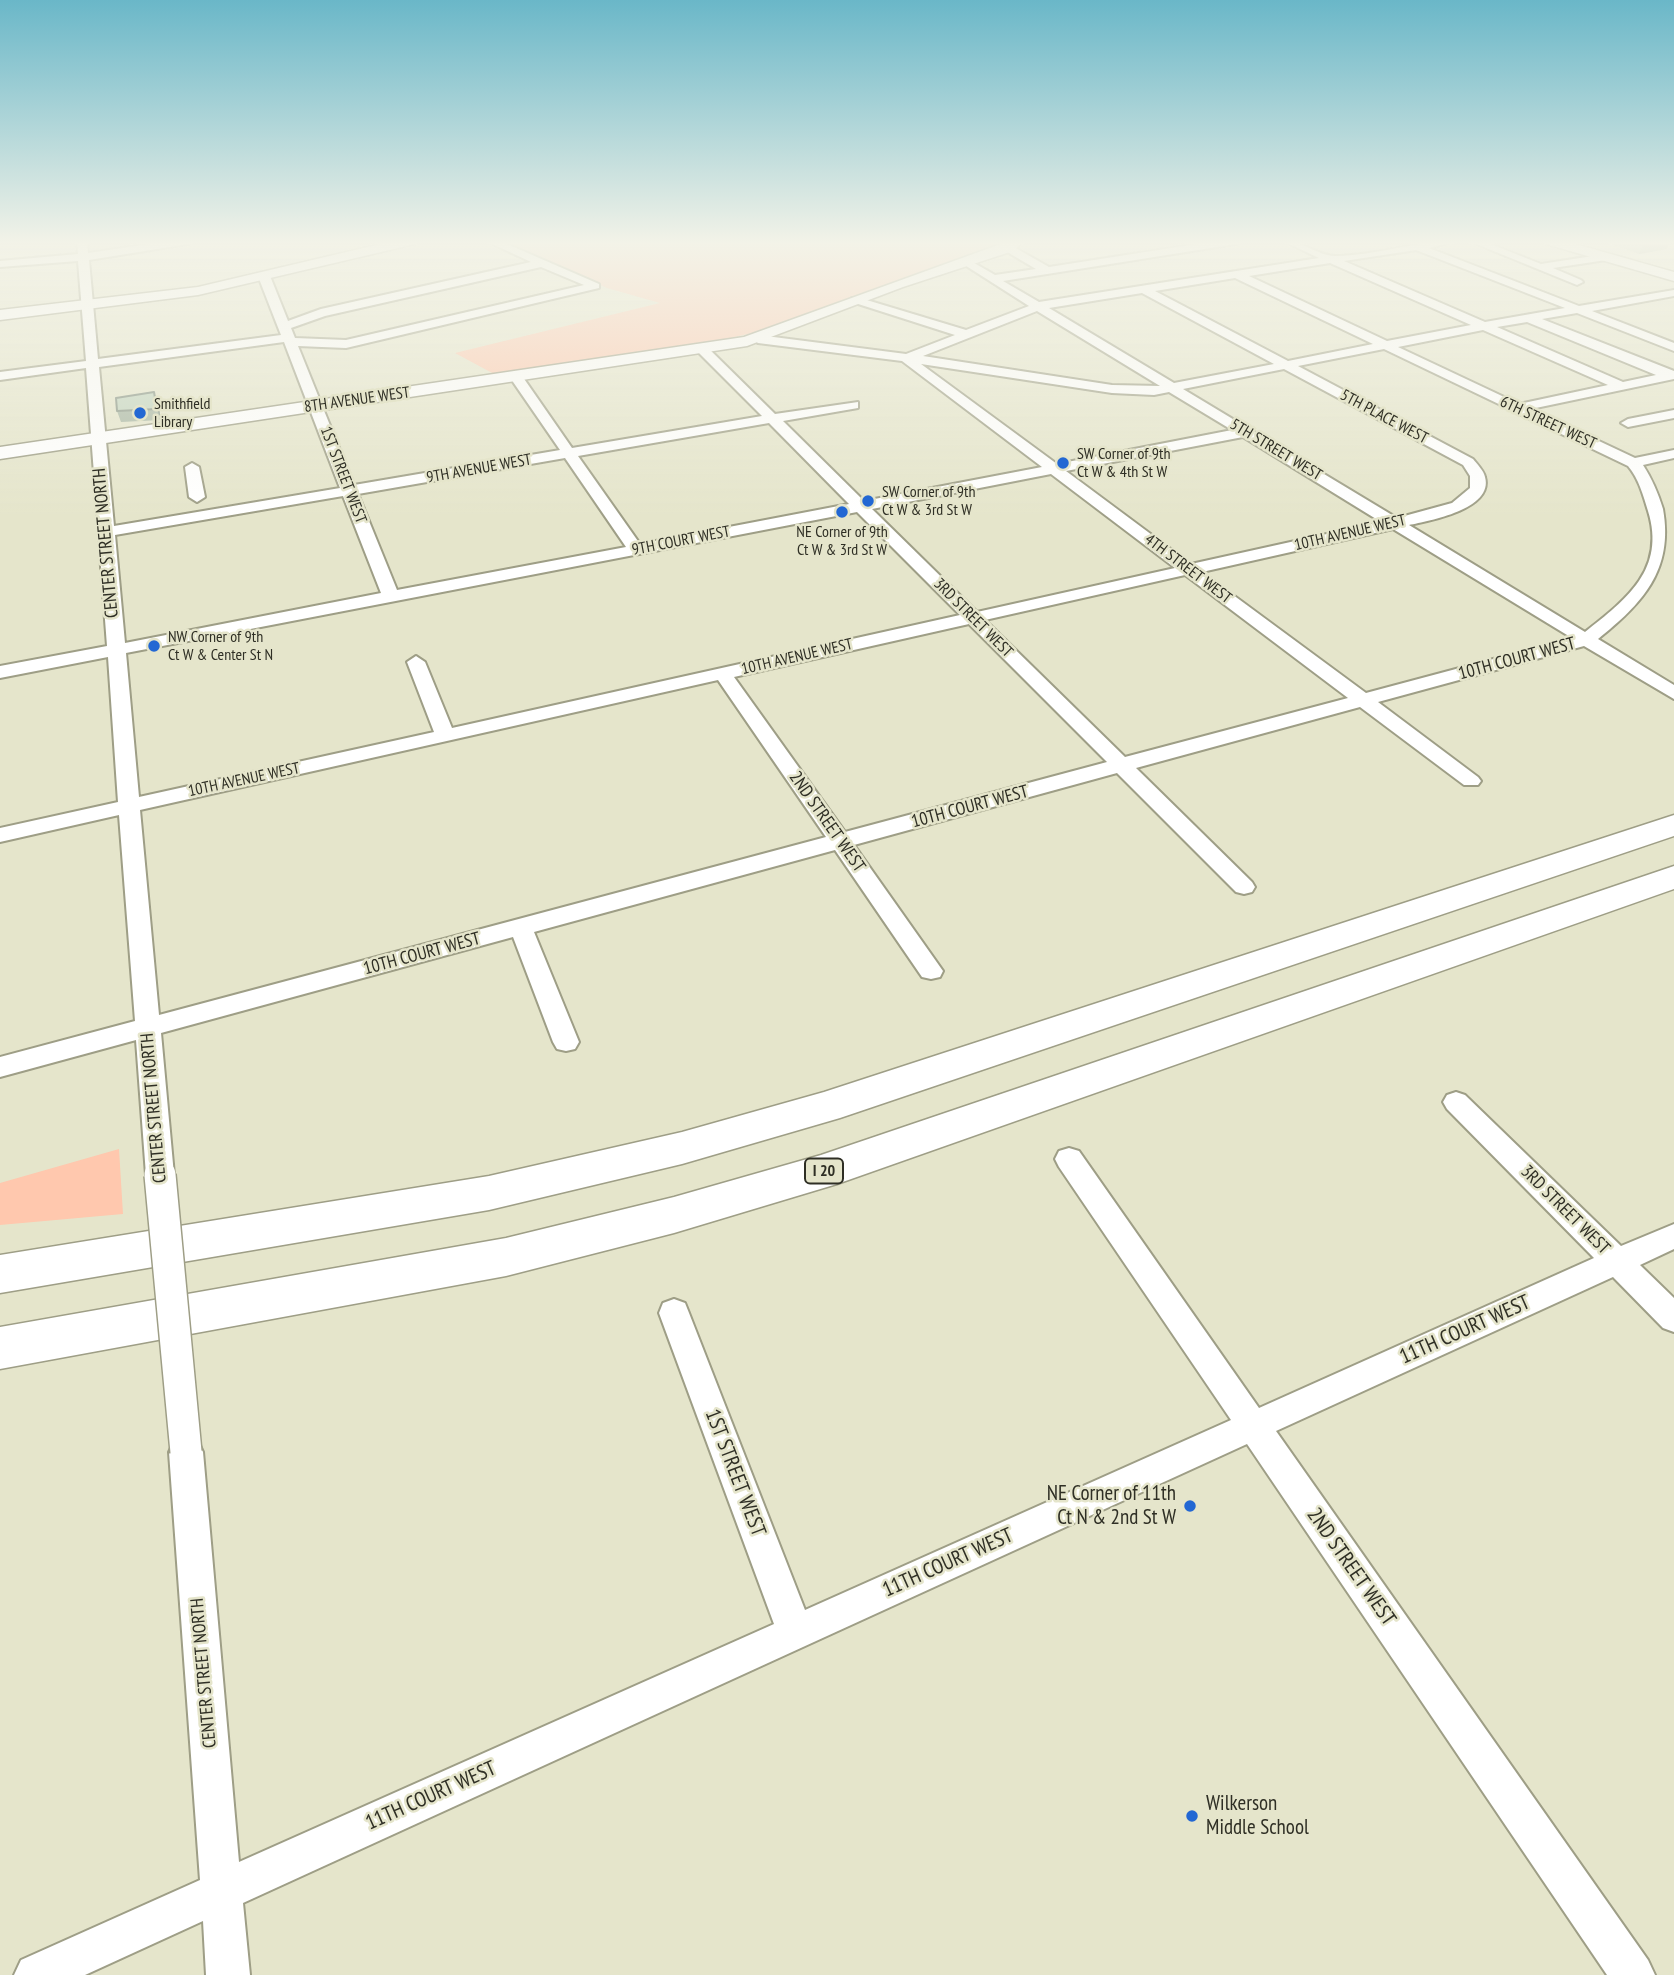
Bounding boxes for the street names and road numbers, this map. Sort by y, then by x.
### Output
street label: 8TH AVENUE WEST [303,383,411,417]
street label: 5TH PLACE WEST [1337,386,1431,448]
street label: 6TH STREET WEST [1497,392,1599,454]
street label: 5TH STREET WEST [1227,415,1325,485]
street label: 1ST STREET WEST [316,424,370,526]
street label: 9TH AVENUE WEST [425,450,533,488]
street label: CENTER STREET NORTH [89,467,123,619]
street label: 10TH AVENUE WEST [1293,511,1407,555]
street label: 9TH COURT WEST [630,522,732,560]
street label: 4TH STREET WEST [1141,530,1235,608]
street label: 3RD STREET WEST [929,574,1017,662]
street label: 10TH COURT WEST [1456,633,1578,685]
street label: 10TH AVENUE WEST [740,635,854,679]
street label: 10TH AVENUE WEST [186,759,302,801]
street label: 2ND STREET WEST [784,767,870,877]
street label: 10TH COURT WEST [909,781,1031,833]
street label: 10TH COURT WEST [361,928,483,980]
street label: CENTER STREET NORTH [137,1032,171,1184]
road number: I 20 [805,1158,843,1184]
street label: 3RD STREET WEST [1516,1161,1614,1259]
street label: 11TH COURT WEST [1396,1290,1534,1370]
street label: 1ST STREET WEST [699,1406,771,1540]
street label: 2ND STREET WEST [1301,1503,1401,1631]
street label: 11TH COURT WEST [879,1523,1017,1603]
street label: CENTER STREET NORTH [187,1597,221,1749]
street label: 11TH COURT WEST [362,1756,500,1836]

